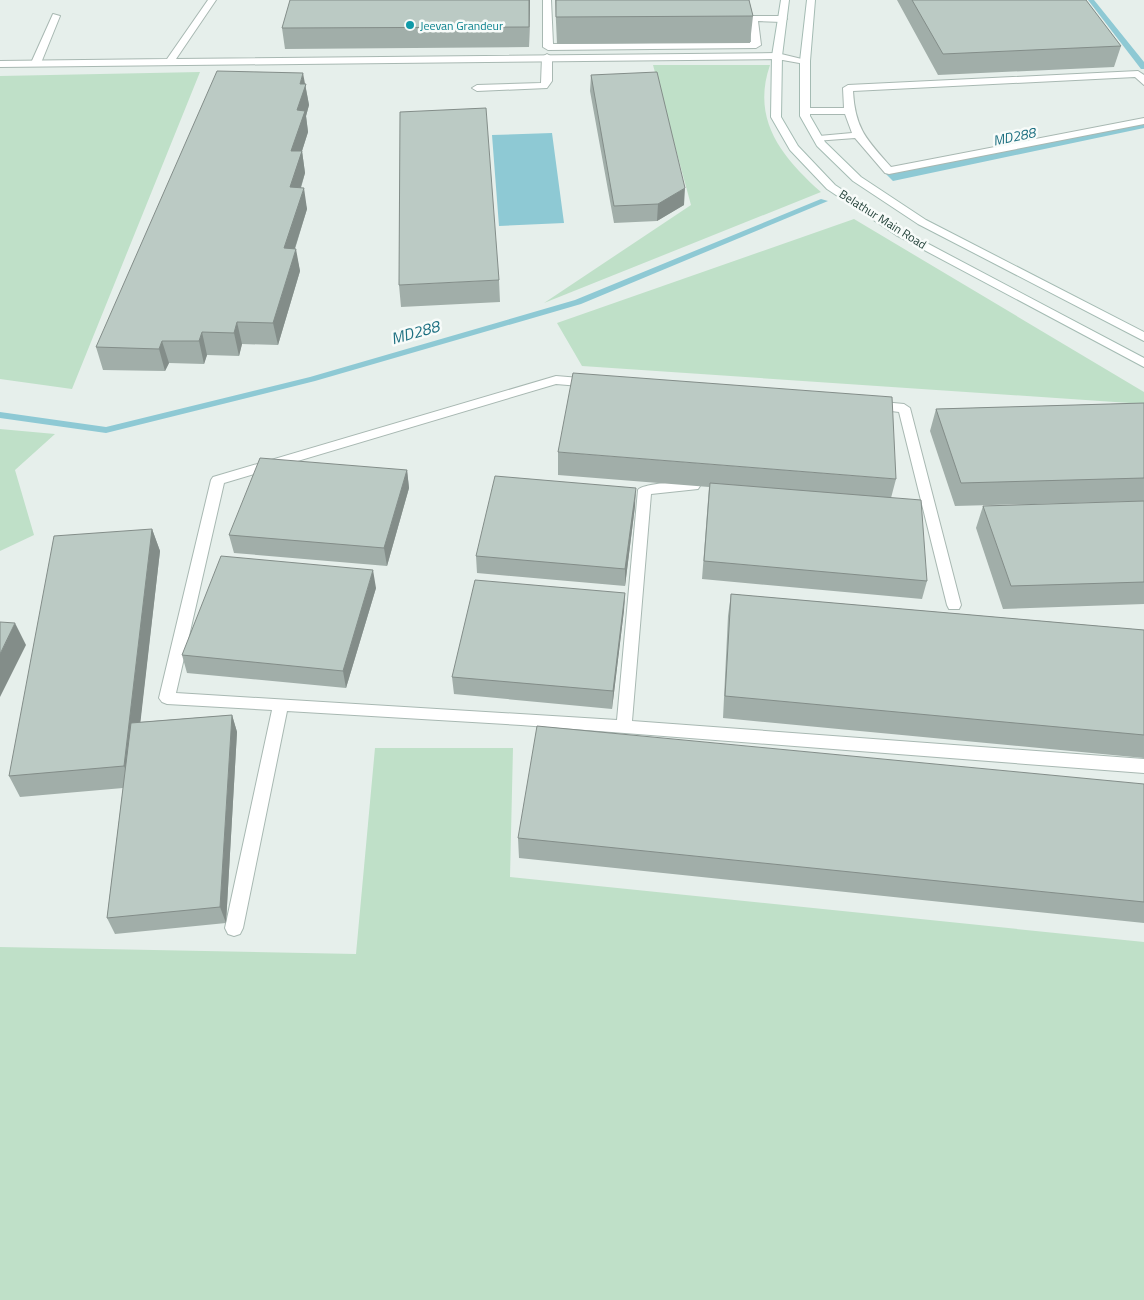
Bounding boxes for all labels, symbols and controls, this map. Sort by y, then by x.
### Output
place label: Jeevan Grandeur [420,16,503,35]
marker: Jeevan Grandeur [404,19,416,31]
water label: MD288 [991,121,1038,151]
street label: Belathur Main Road [836,184,930,254]
water label: MD288 [388,313,444,350]

